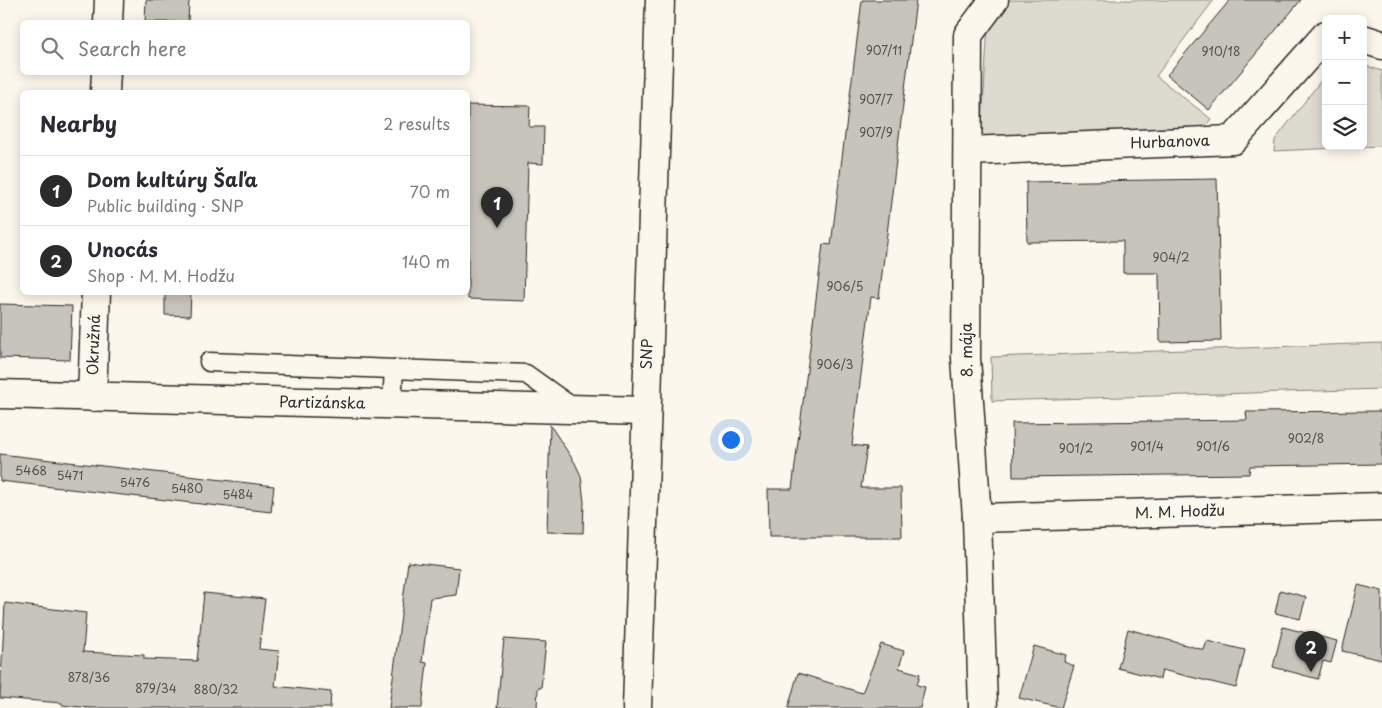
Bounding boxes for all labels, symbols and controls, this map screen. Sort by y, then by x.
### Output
map controls [1322,15,1367,150]
button: + [1322,15,1367,60]
search box [20,20,470,75]
icon: search [38,34,66,62]
text: Search here [78,34,187,62]
house number: 907/11 [866,41,902,59]
house number: 910/18 [1202,42,1240,60]
button: − [1322,60,1367,105]
house number: 907/7 [859,90,893,108]
button: layers [1322,105,1367,150]
text: Nearby [40,107,117,139]
text: 2 results [383,111,450,135]
house number: 907/9 [859,123,893,141]
street label: Hurbanova [1130,128,1211,153]
text: Dom kultúry Šaľa [87,165,258,193]
text: 1 [52,179,60,203]
text: 70 m [410,179,450,203]
pin: 1 [481,187,513,228]
text: Public building · SNP [87,193,244,217]
text: Unocás [87,235,158,263]
house number: 904/2 [1152,248,1190,266]
text: 2 [50,249,62,273]
text: 140 m [402,249,450,273]
text: Shop · M. M. Hodžu [87,263,235,287]
house number: 906/5 [827,277,863,295]
street label: Okružná [80,313,105,376]
street label: 8. mája [954,322,977,378]
street label: SNP [633,338,658,370]
house number: 906/3 [816,355,854,373]
street label: Partizánska [279,389,366,414]
your location [718,427,744,453]
house number: 902/8 [1288,429,1324,447]
house number: 901/4 [1130,437,1164,455]
house number: 901/6 [1196,437,1230,455]
house number: 901/2 [1059,439,1093,457]
house number: 5468 [15,461,47,479]
house number: 5471 [57,466,83,484]
house number: 5476 [120,473,150,491]
house number: 5480 [171,479,203,497]
house number: 5484 [222,485,254,503]
street label: M. M. Hodžu [1134,497,1226,524]
pin: 2 [1295,631,1327,672]
house number: 878/36 [68,668,110,686]
house number: 879/34 [135,679,177,697]
house number: 880/32 [194,680,238,698]

